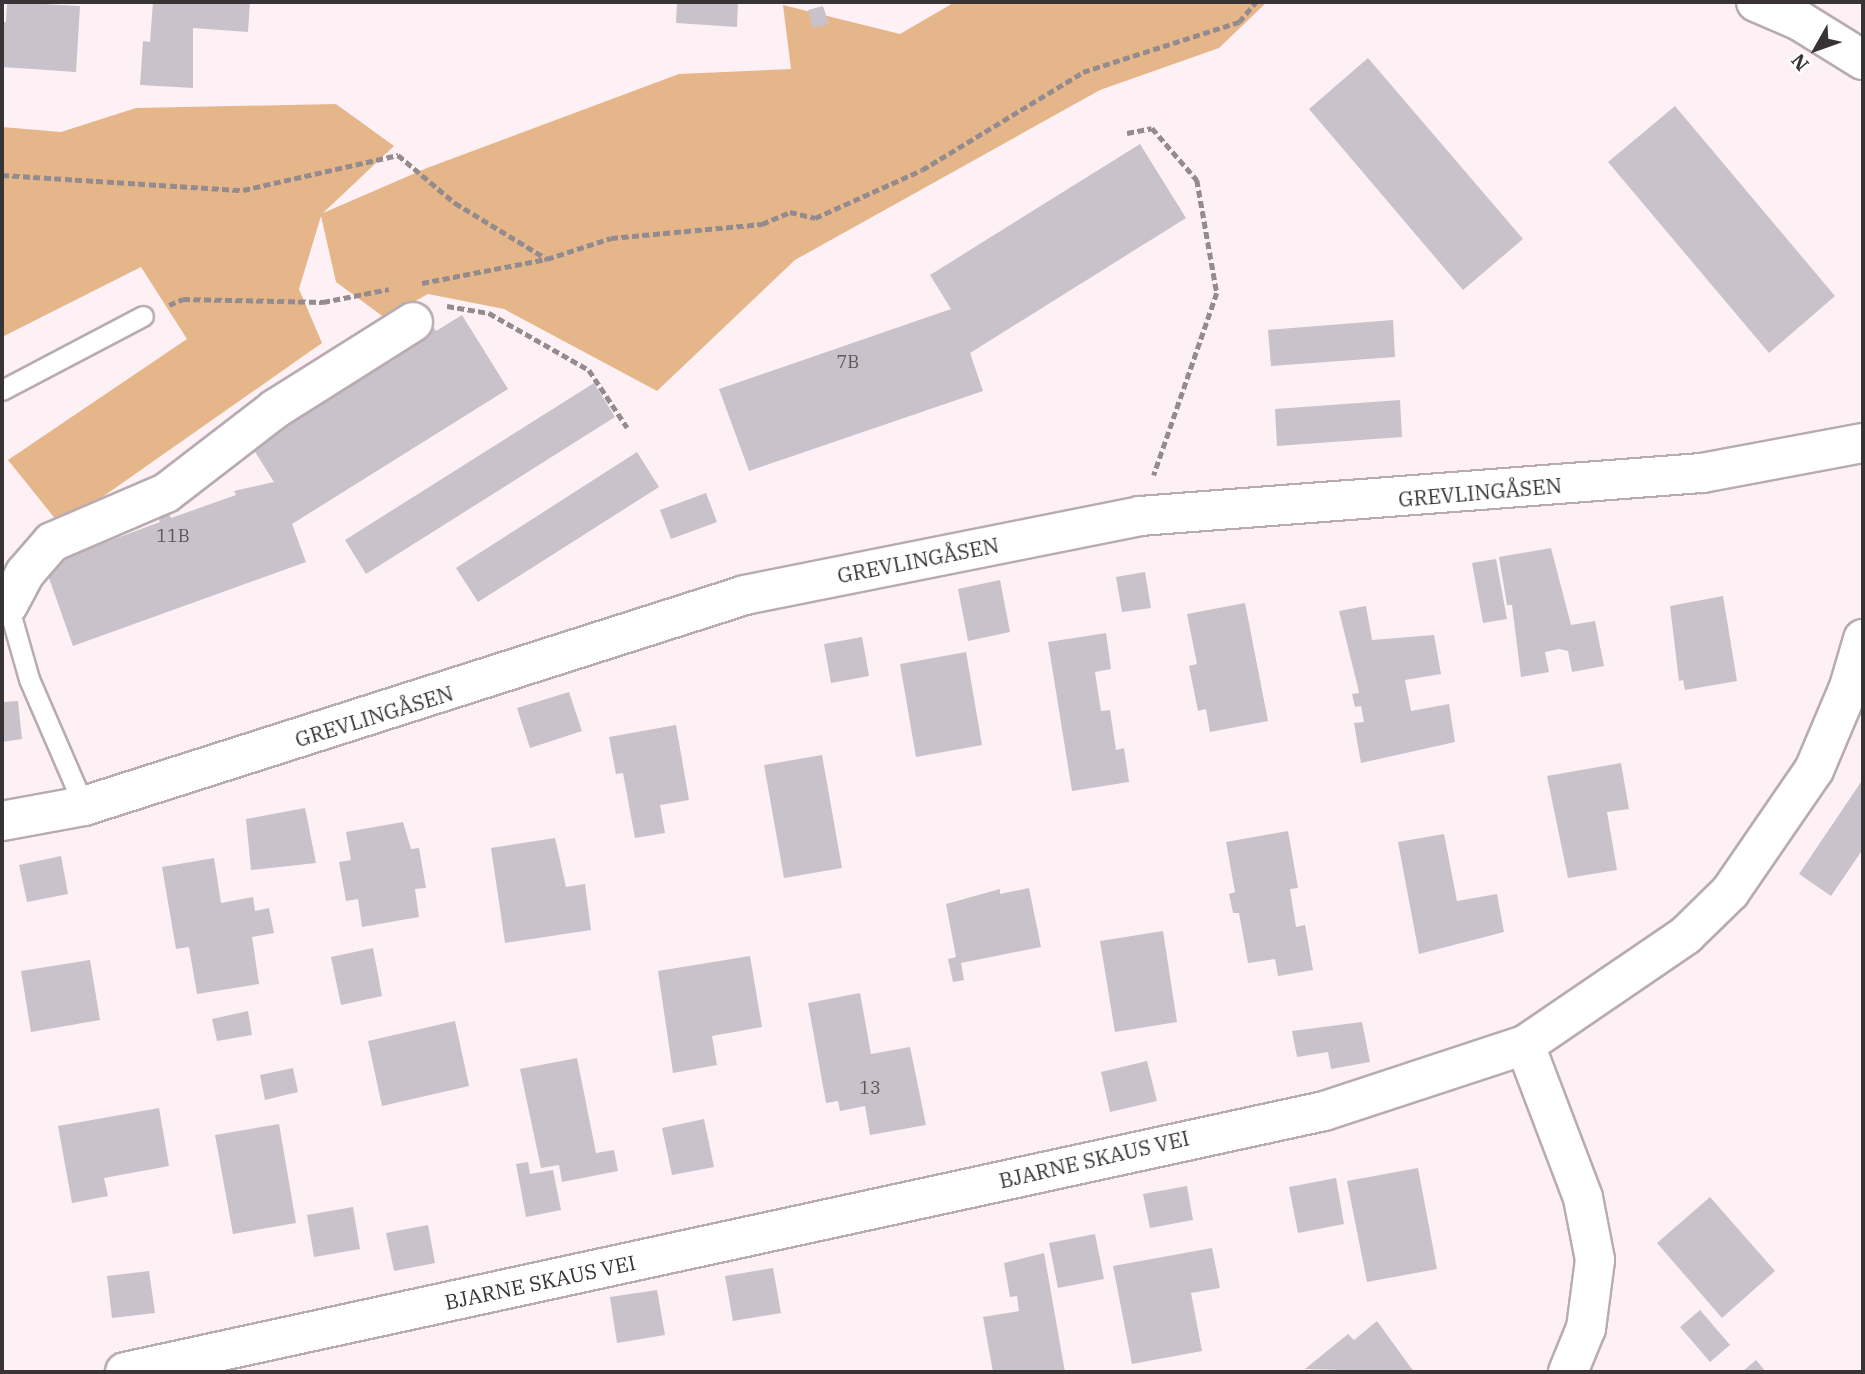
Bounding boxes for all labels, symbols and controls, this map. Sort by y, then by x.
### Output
north arrow [1781,14,1851,84]
text: N [1786,49,1814,76]
house number: 7B [837,351,859,373]
street label: GREVLINGÅSEN [1397,472,1563,512]
house number: 11B [156,525,190,547]
street label: GREVLINGÅSEN [835,532,1001,588]
street label: GREVLINGÅSEN [292,680,456,752]
house number: 13 [859,1077,881,1099]
street label: BJARNE SKAUS VEI [996,1125,1192,1193]
street label: BJARNE SKAUS VEI [442,1249,638,1315]

